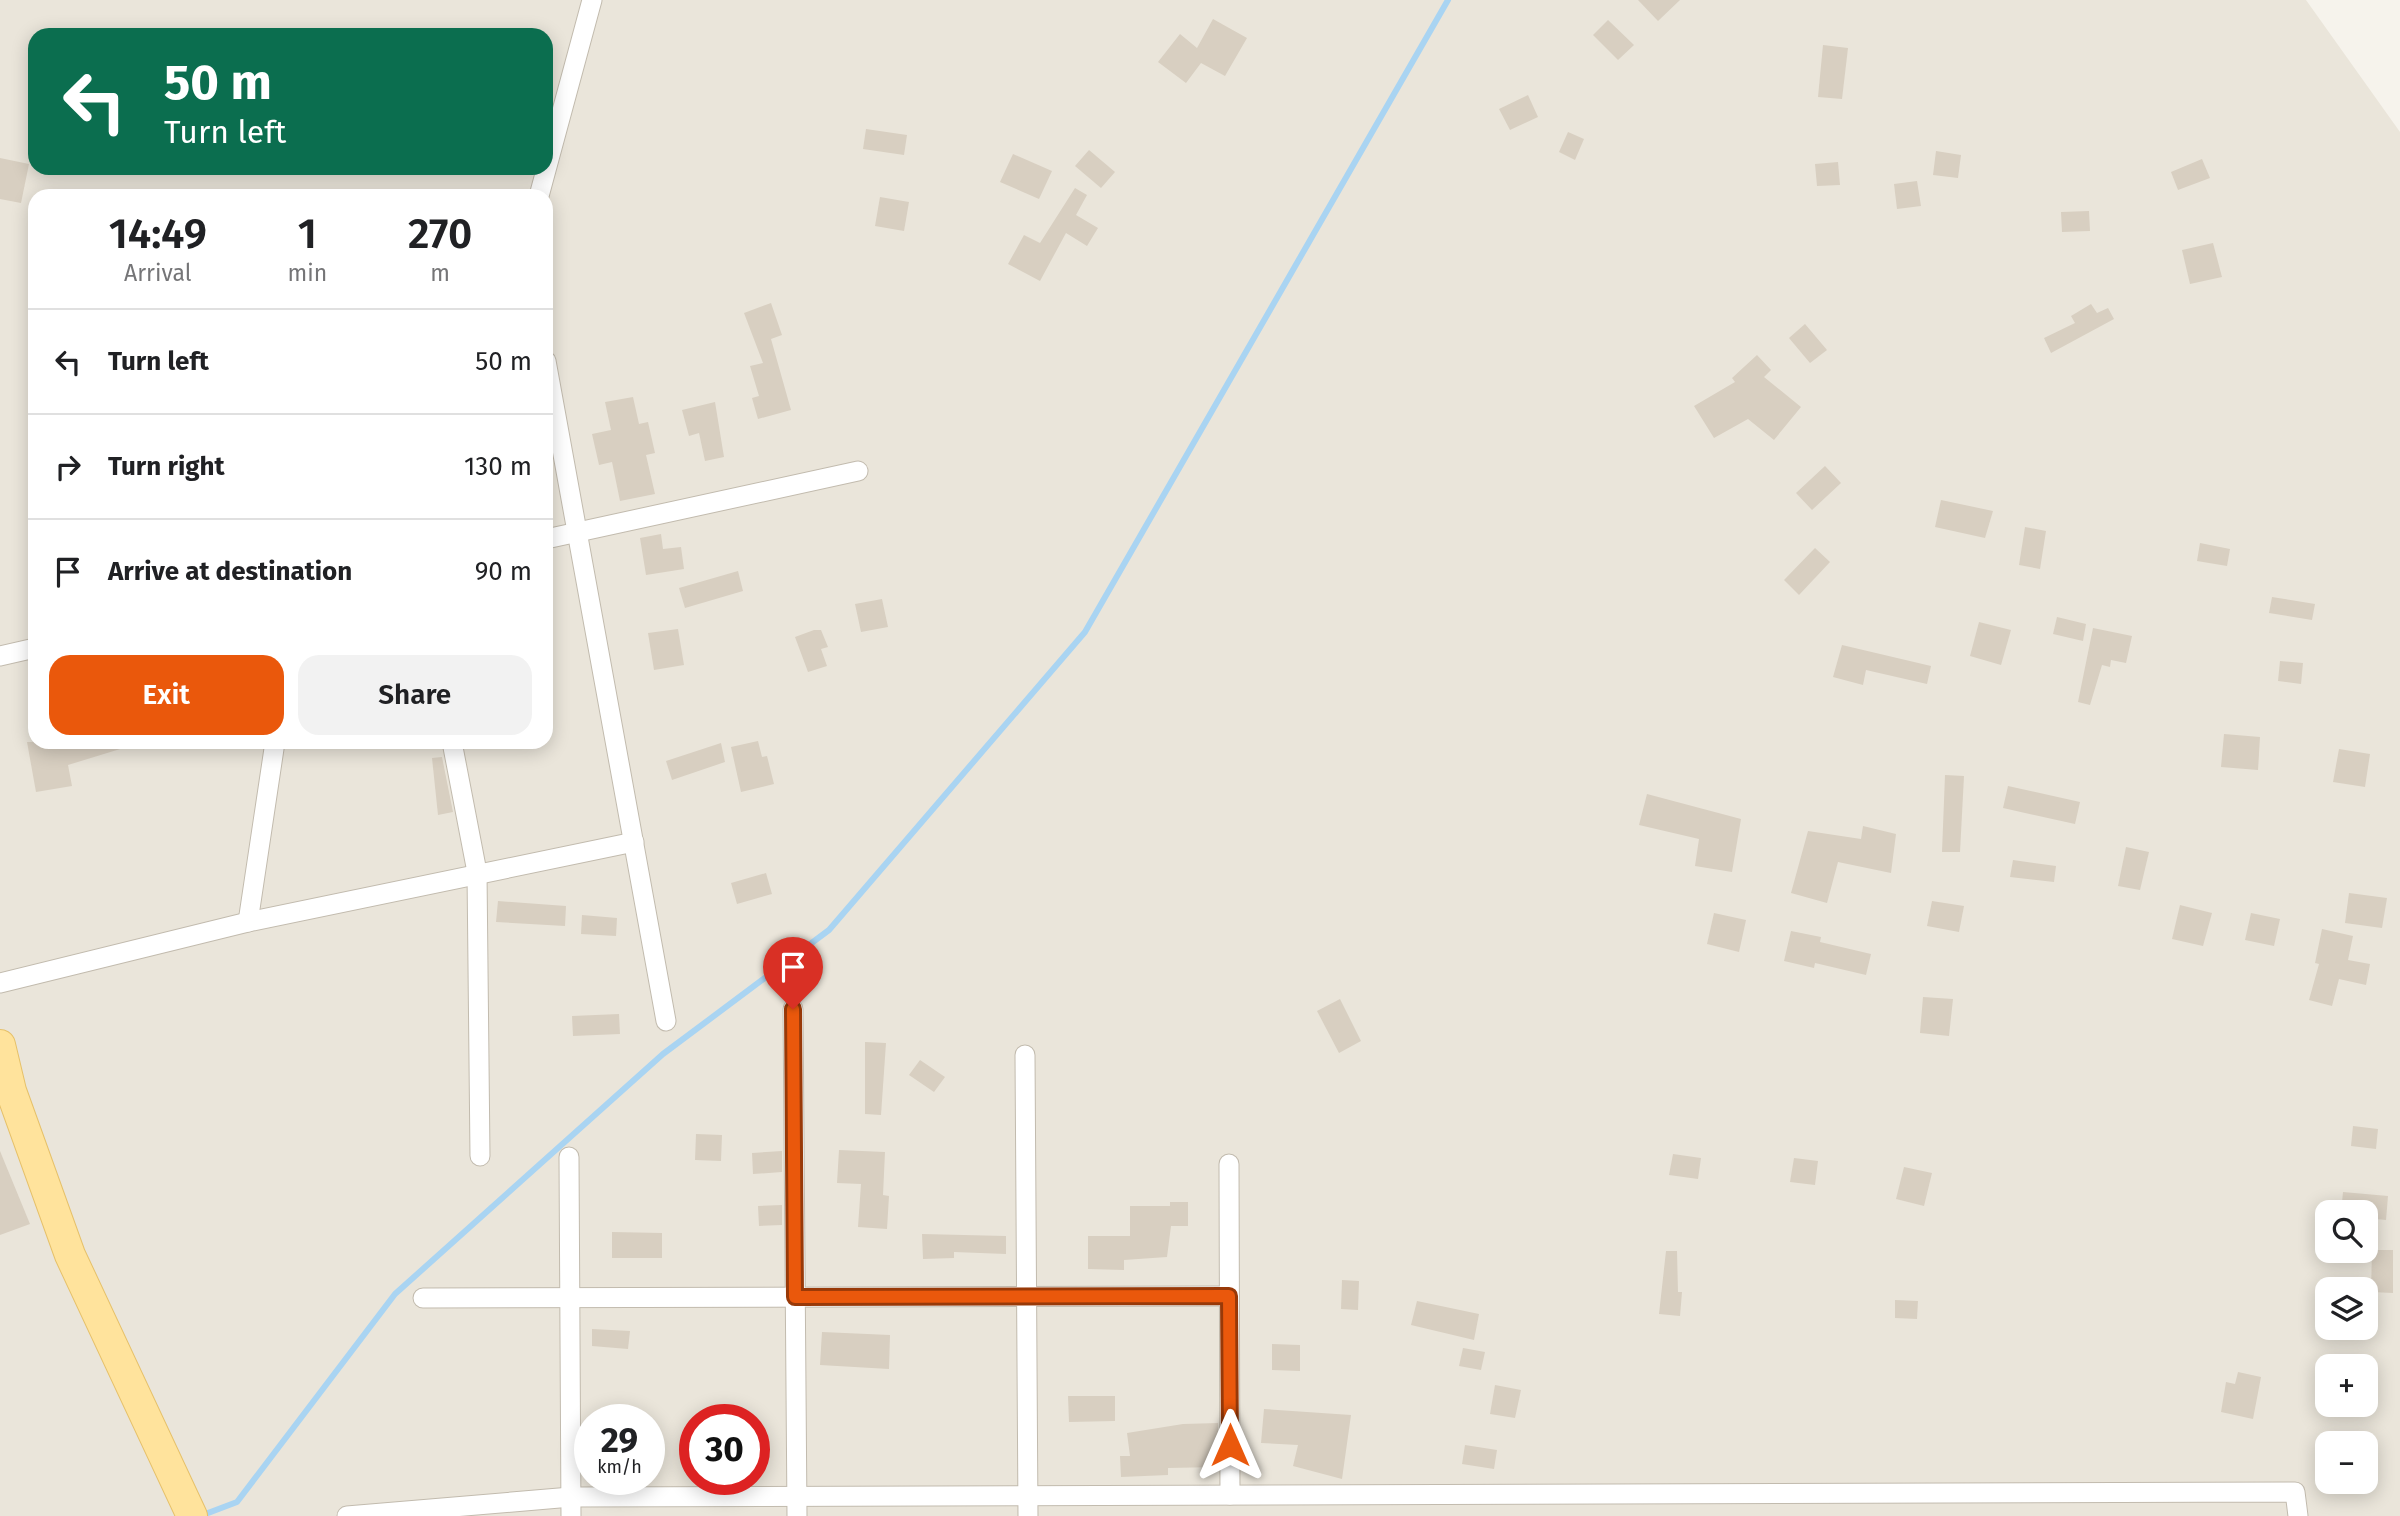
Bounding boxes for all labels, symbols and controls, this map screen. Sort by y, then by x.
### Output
text: 50 m [164,53,272,112]
icon: left [49,56,140,147]
text: Turn left [164,113,286,151]
text: 14:49 [109,209,207,259]
text: 1 [298,209,317,259]
text: 270 [408,209,472,259]
text: Arrival [124,259,191,287]
text: min [288,259,327,287]
text: m [430,259,450,287]
icon: left [49,343,87,381]
text: Turn left [108,346,209,377]
text: 50 m [475,346,532,377]
icon: right [49,448,87,486]
text: Turn right [108,451,225,482]
text: 130 m [464,451,532,482]
icon: arrive [49,553,87,591]
text: Arrive at destination [108,556,352,587]
text: 90 m [475,556,532,587]
button: Exit [49,655,284,735]
button: Share [298,655,532,735]
pin [763,937,823,1009]
icon: arrive [774,948,812,986]
map controls [2315,1200,2378,1494]
button: search [2315,1200,2378,1263]
button: layers [2315,1277,2378,1340]
button: + [2315,1354,2378,1417]
speed limit sign: 30 [679,1404,770,1495]
position arrow [1193,1408,1267,1482]
text: 29 [601,1419,638,1461]
button: − [2315,1431,2378,1494]
text: km/h [597,1456,642,1478]

